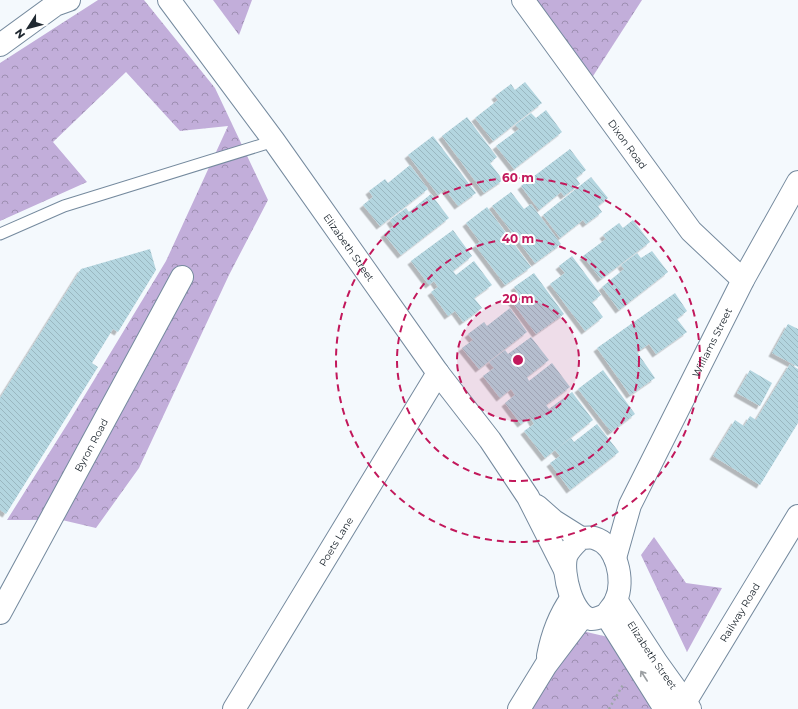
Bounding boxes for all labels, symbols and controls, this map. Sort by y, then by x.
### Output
north arrow [8,8,48,48]
text: N [12,26,28,42]
street label: Dixon Road [605,117,650,171]
text: 60 m [502,170,534,185]
street label: Elizabeth Street [321,211,377,284]
text: 40 m [502,231,534,246]
text: 20 m [502,291,534,306]
street label: Williams Street [689,306,735,379]
centre of rings [511,353,525,367]
street label: Byron Road [71,416,111,474]
street label: Poets Lane [316,514,356,569]
street label: Railway Road [717,580,763,644]
street label: Elizabeth Street [625,618,680,692]
one-way arrow [640,671,648,682]

